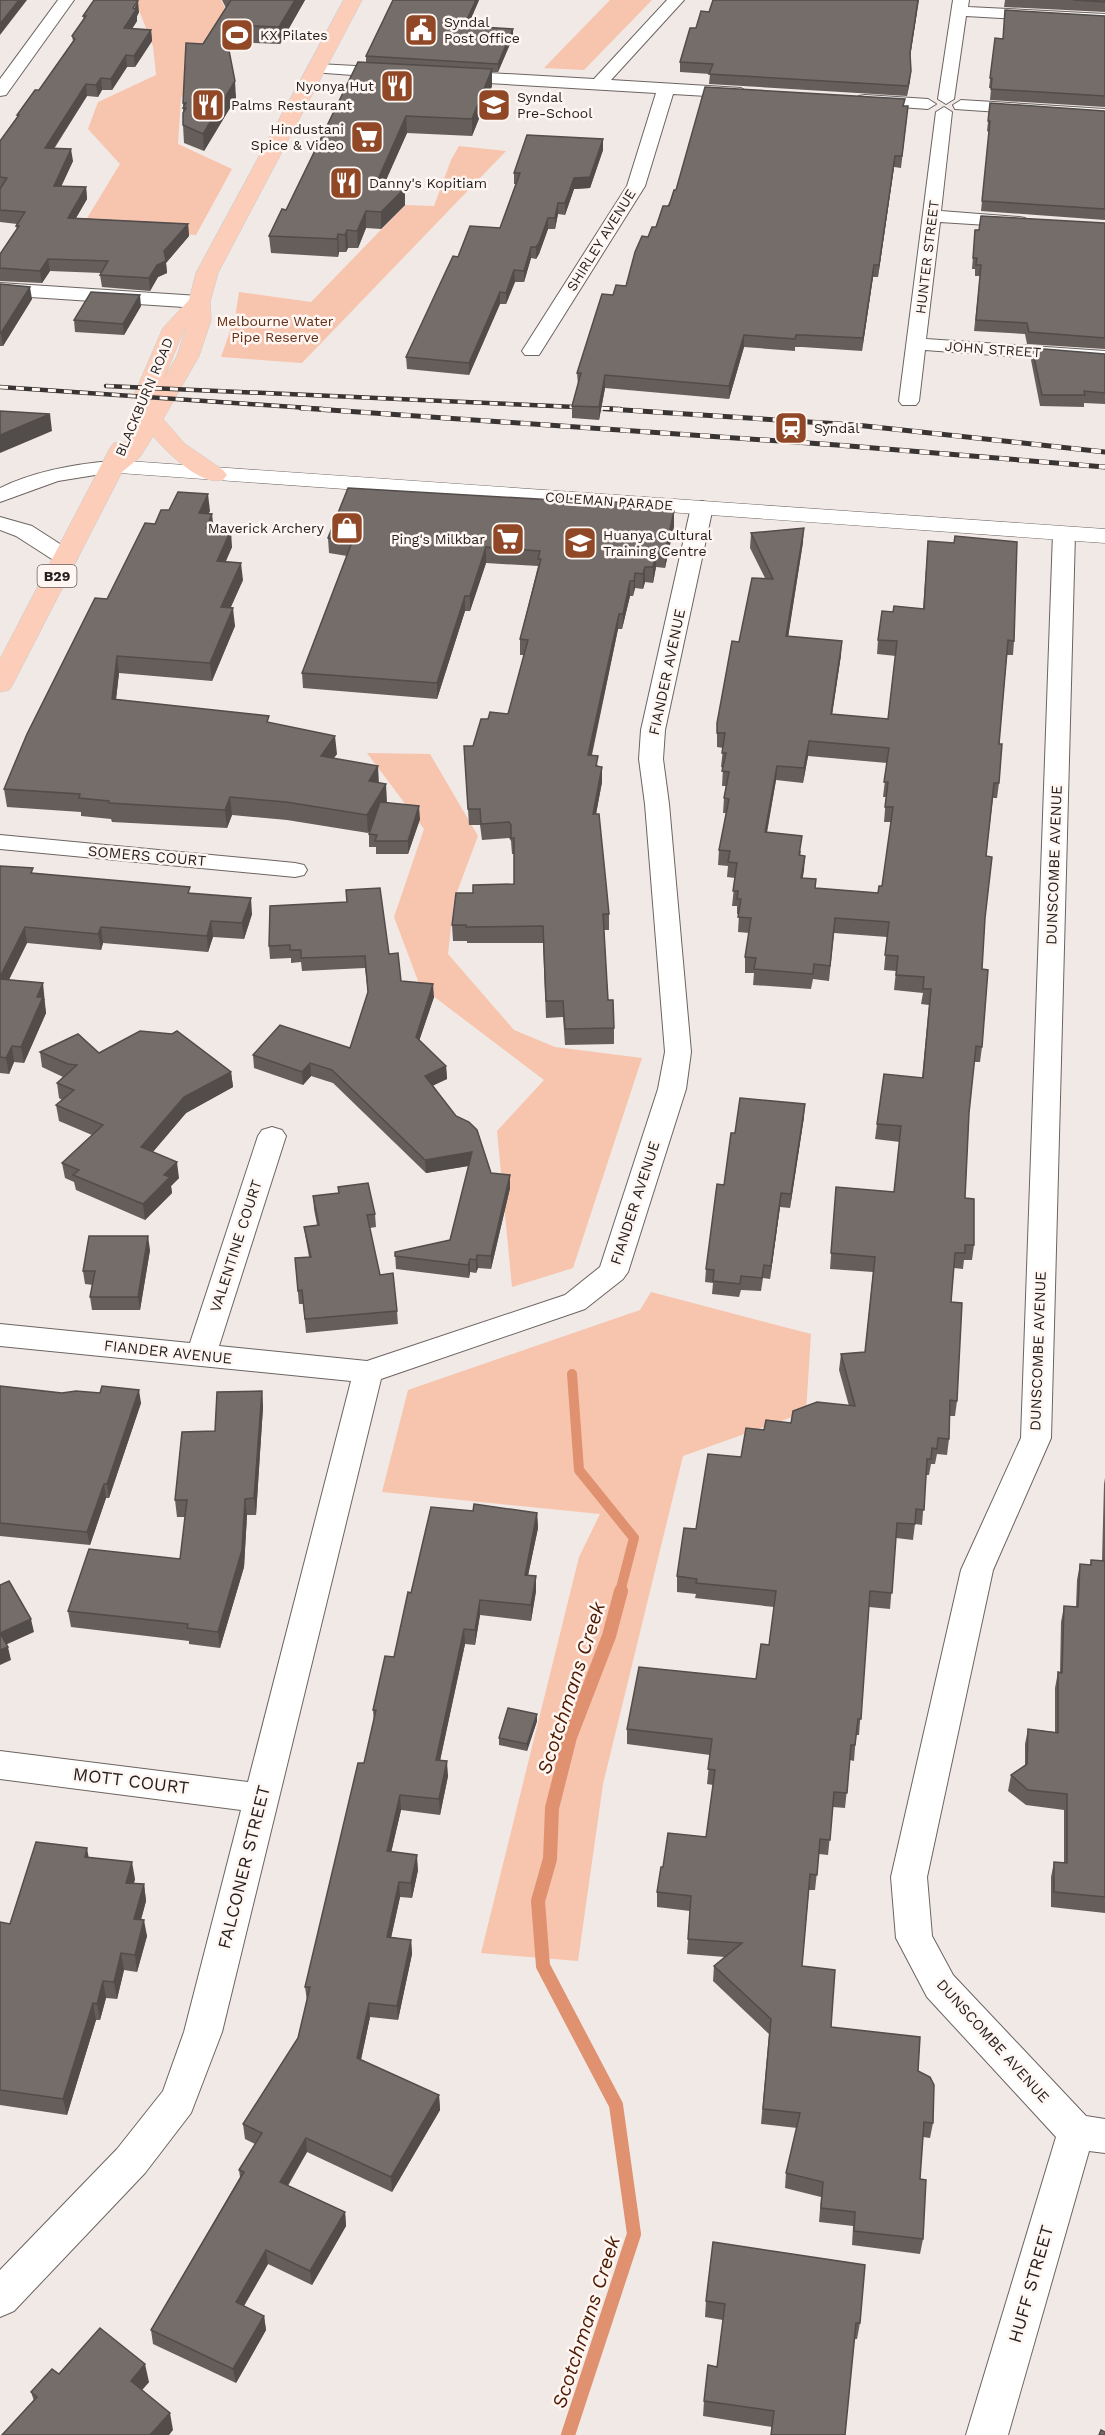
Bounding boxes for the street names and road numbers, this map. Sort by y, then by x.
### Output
street label: SHIRLEY AVENUE [563,186,639,294]
street label: HUNTER STREET [912,199,942,315]
street label: BLACKBURN ROAD [112,335,176,459]
street label: JOHN STREET [944,338,1042,360]
street label: COLEMAN PARADE [544,489,674,513]
road number: B29 [38,565,76,587]
street label: FIANDER AVENUE [645,607,689,737]
street label: DUNSCOMBE AVENUE [1042,785,1066,945]
street label: SOMERS COURT [87,842,207,870]
street label: FIANDER AVENUE [607,1139,663,1267]
street label: VALENTINE COURT [206,1177,266,1315]
street label: DUNSCOMBE AVENUE [1026,1271,1050,1431]
street label: FIANDER AVENUE [103,1336,233,1368]
street label: MOTT COURT [72,1763,190,1798]
street label: FALCONER STREET [213,1783,274,1951]
street label: DUNSCOMBE AVENUE [933,1976,1053,2106]
street label: HUFF STREET [1004,2223,1057,2345]

